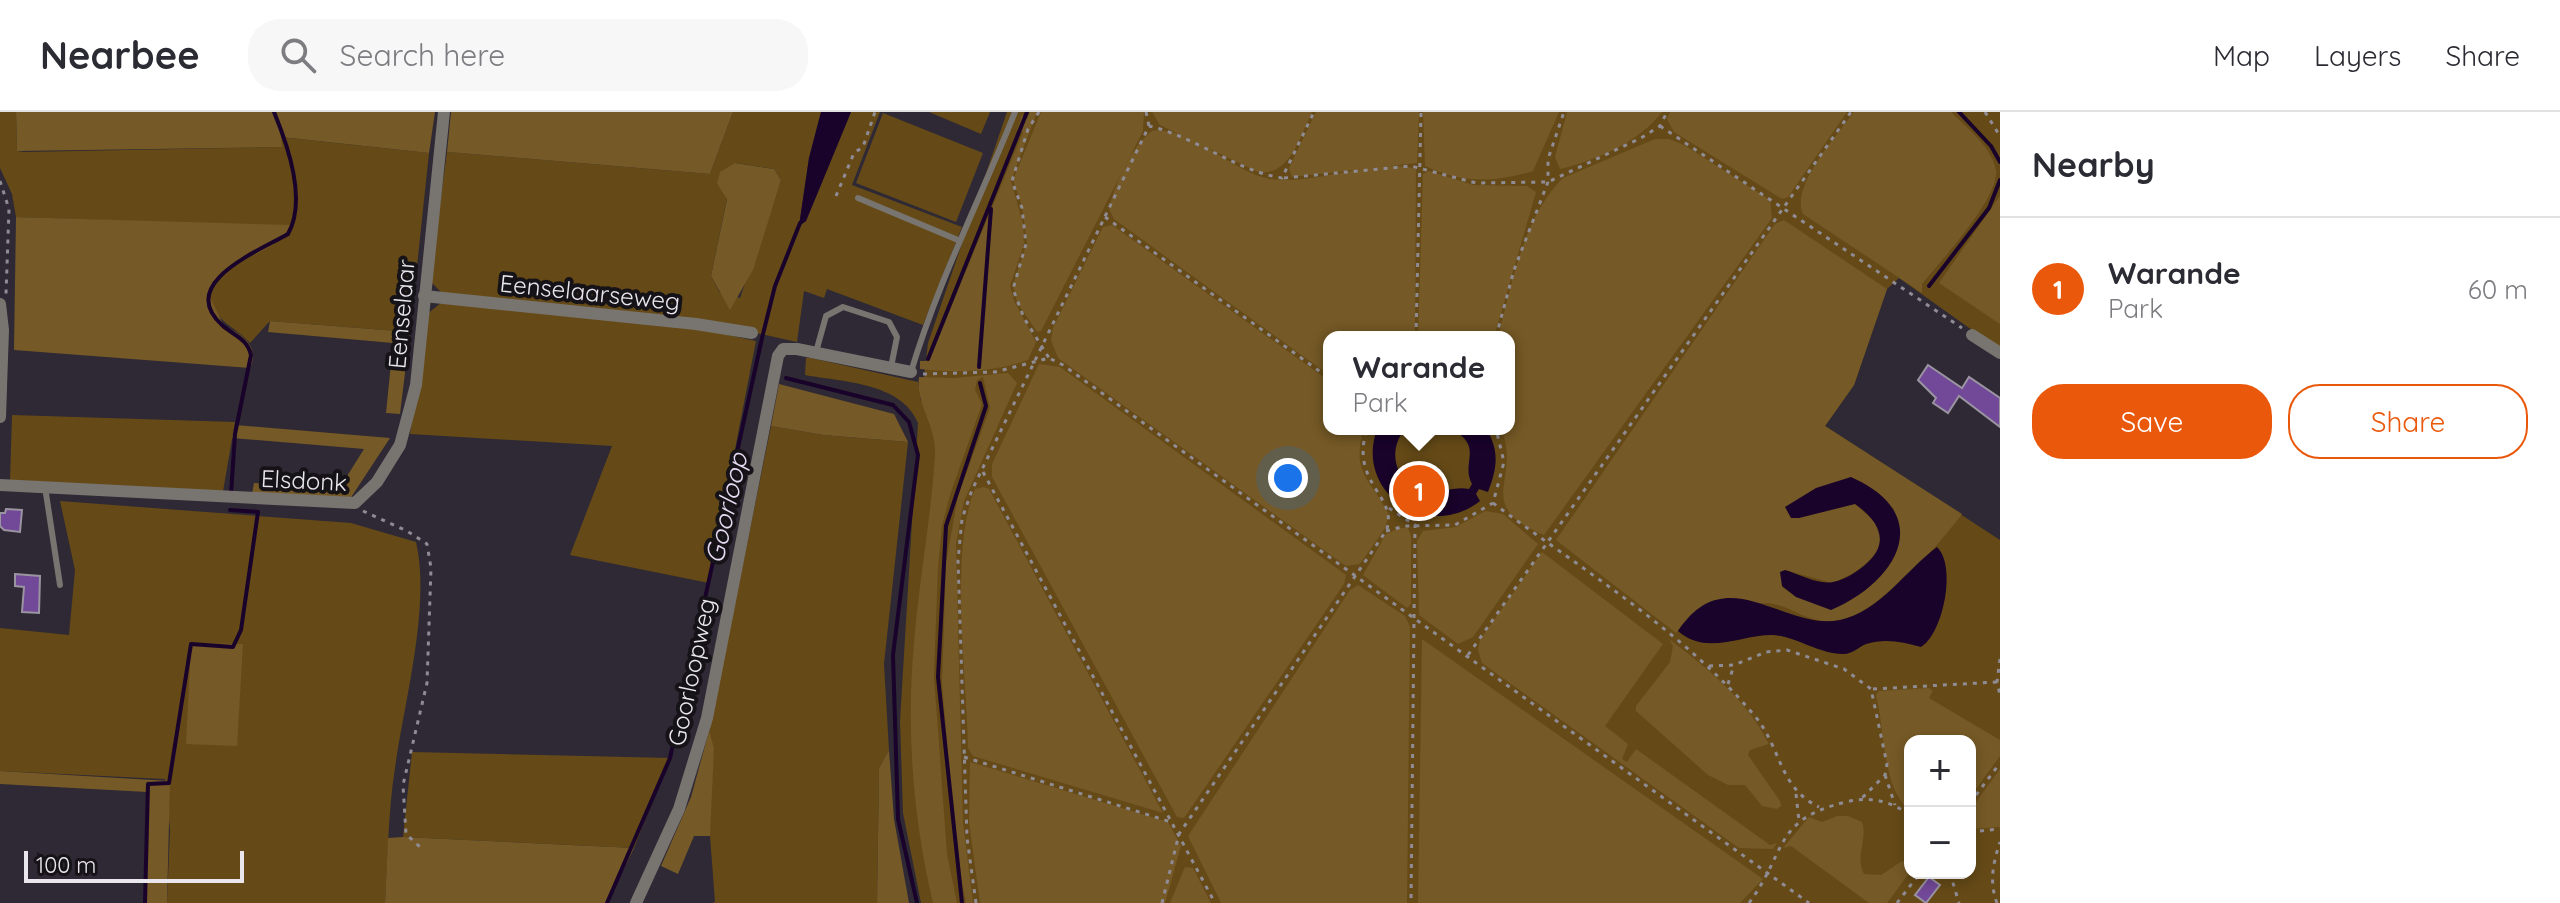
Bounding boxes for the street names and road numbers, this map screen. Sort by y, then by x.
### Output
street label: Eenselaar [381,258,421,370]
street label: Eenselaarseweg [498,268,682,316]
street label: Elsdonk [260,463,348,497]
street label: Goorloopweg [661,595,721,749]

